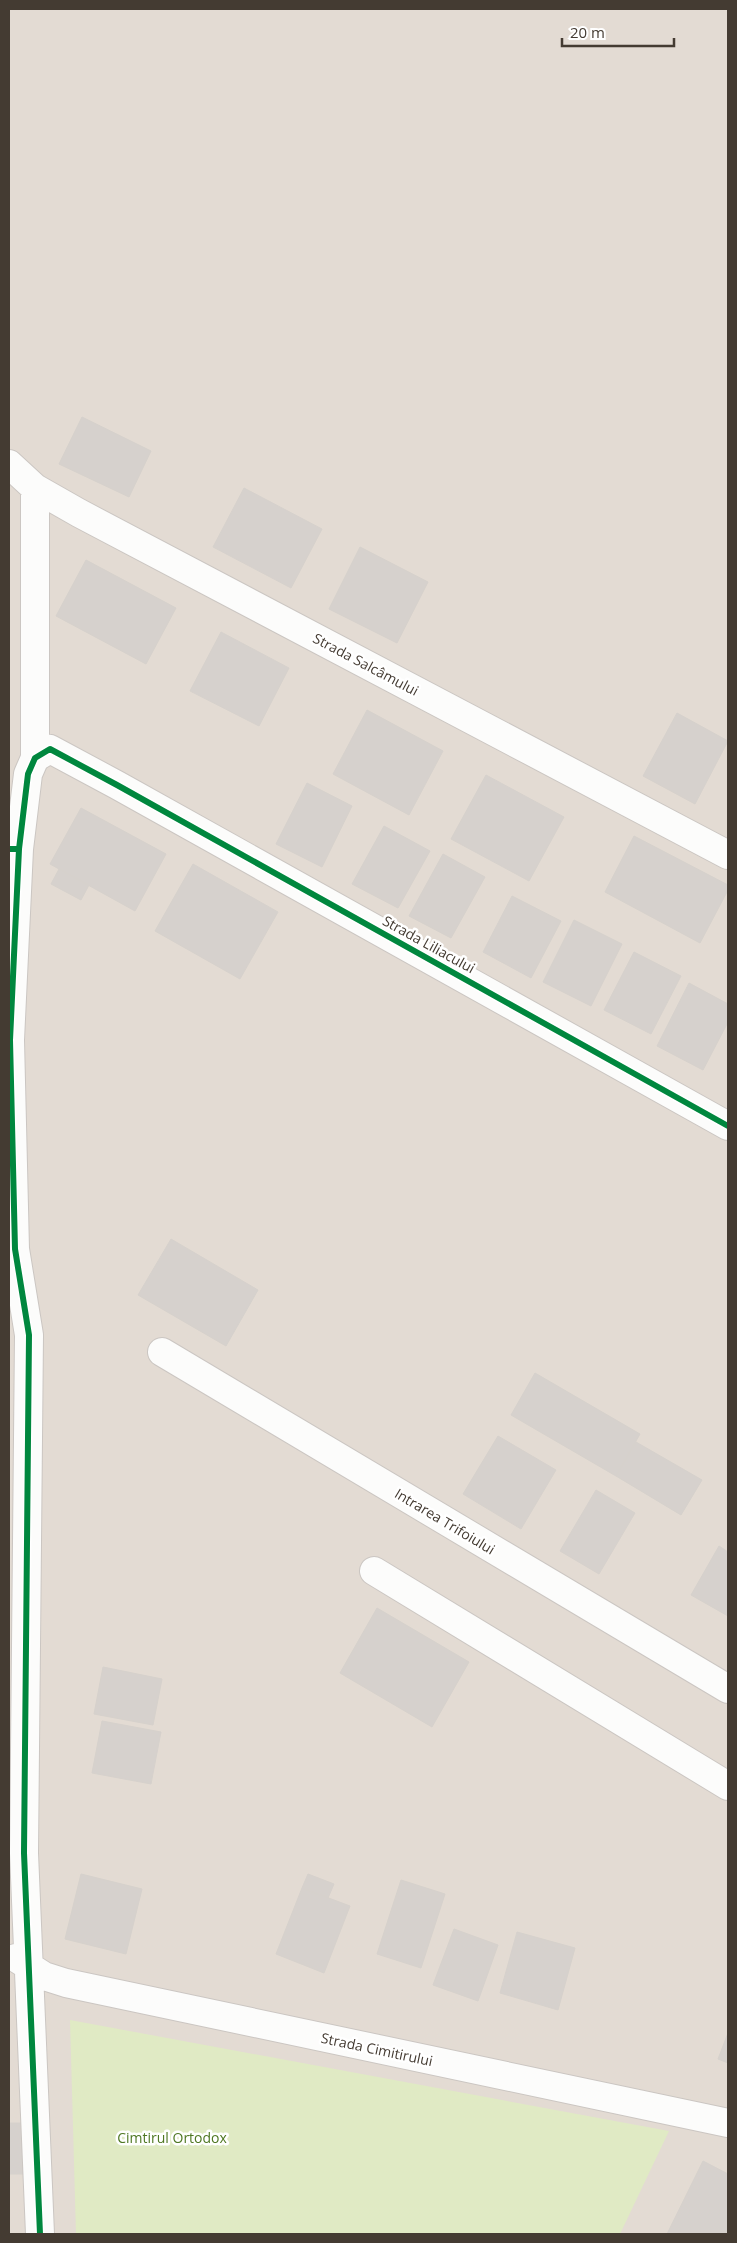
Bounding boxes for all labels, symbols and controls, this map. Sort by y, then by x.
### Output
scale bar [562,15,674,47]
text: 20 m [570,22,605,42]
street label: Strada Salcâmului [310,628,422,700]
street label: Strada Liliacului [379,911,479,977]
street label: Intrarea Trifoiului [391,1484,499,1558]
street label: Strada Cimitirului [320,2028,434,2070]
park label: Cimtirul Ortodox [117,2128,227,2147]

